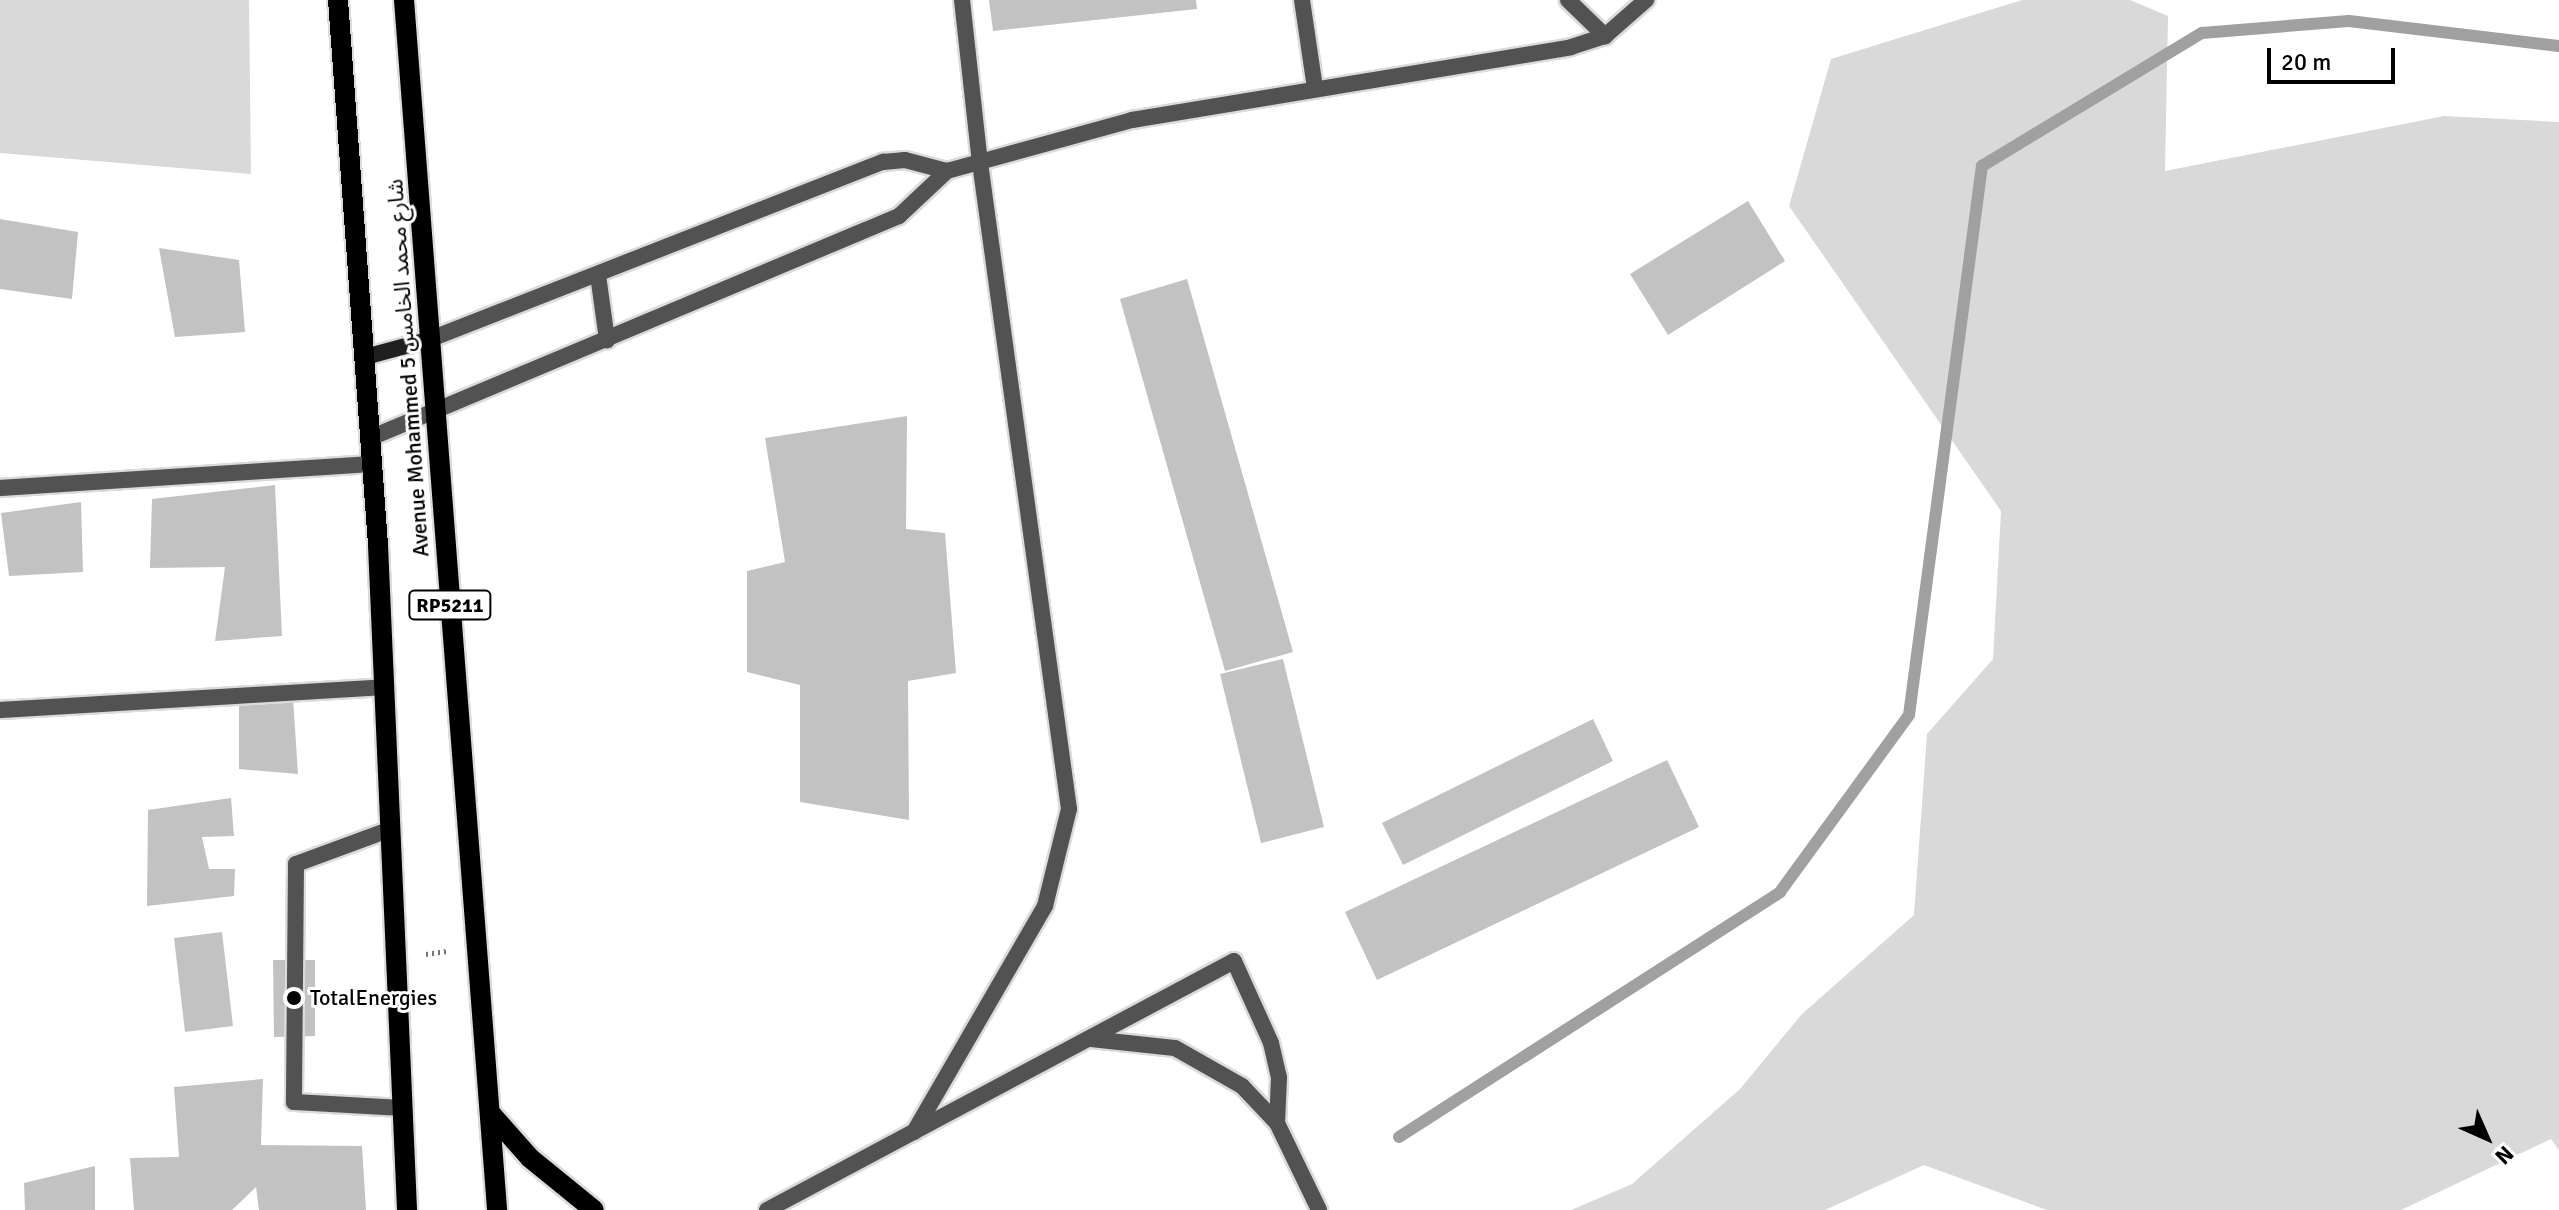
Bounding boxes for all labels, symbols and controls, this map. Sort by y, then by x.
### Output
scale bar [2271,32,2399,82]
text: 20 m [2281,47,2331,77]
street label: Avenue Mohammed 5 شارع محمد الخامس [382,178,434,558]
road number: RP5211 [408,589,492,621]
place label: TotalEnergies [310,985,437,1011]
marker: TotalEnergies [285,989,303,1007]
north arrow [2447,1098,2527,1178]
text: N [2489,1140,2519,1170]

